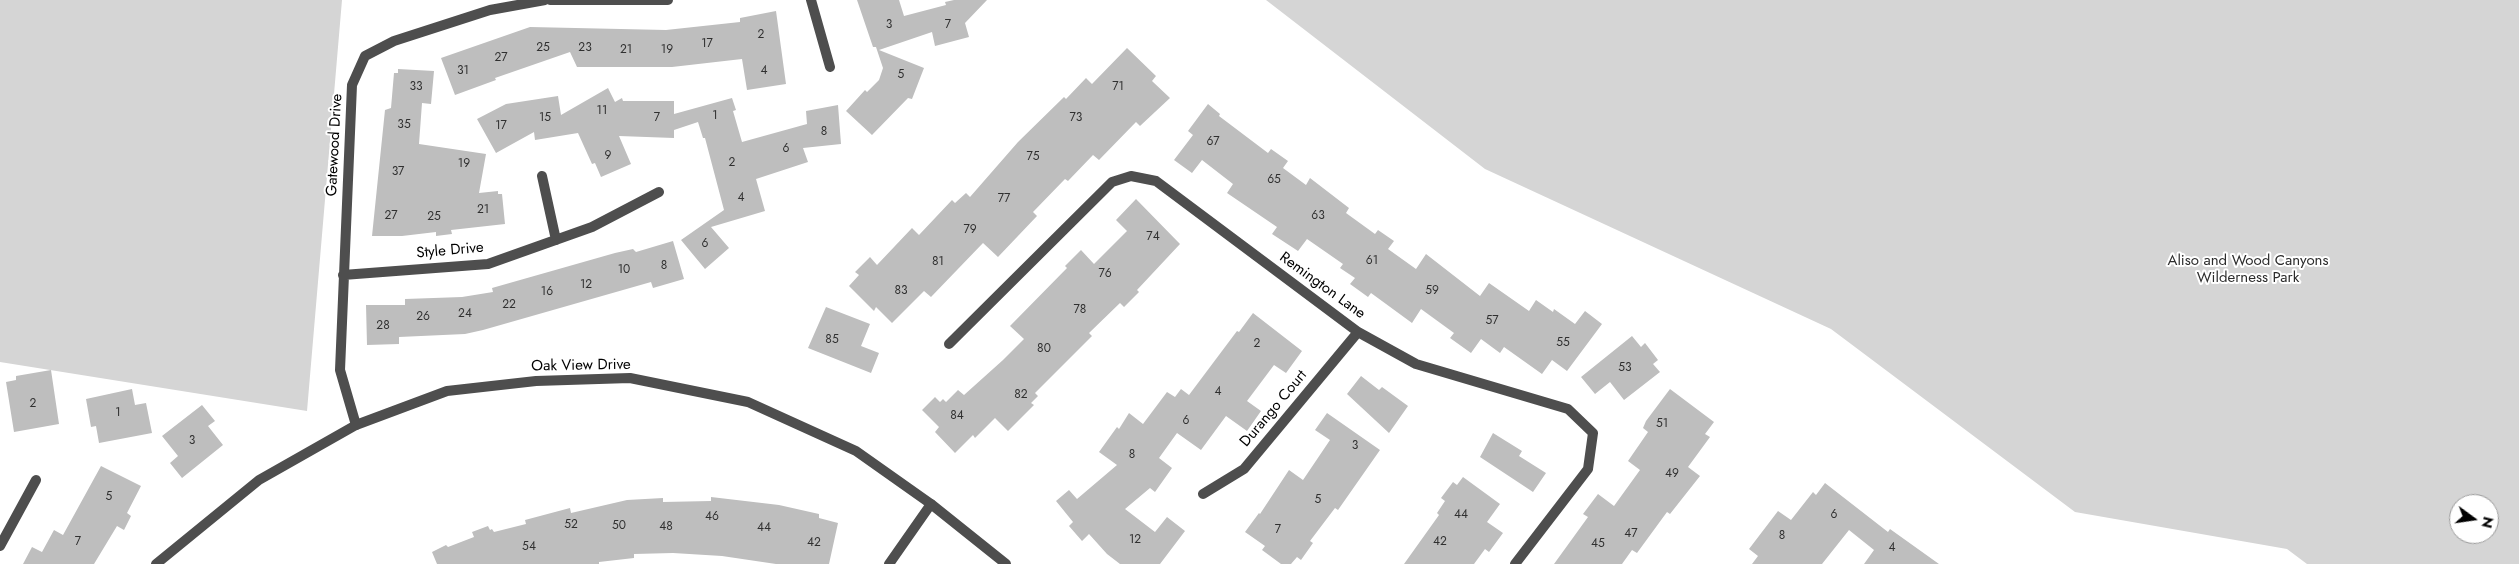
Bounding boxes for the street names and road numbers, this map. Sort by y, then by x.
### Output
street label: Gatewood Drive [323,93,347,197]
street label: Style Drive [416,239,484,263]
street label: Remington Lane [1275,249,1369,323]
street label: Oak View Drive [531,356,631,376]
street label: Durango Court [1237,367,1311,451]

